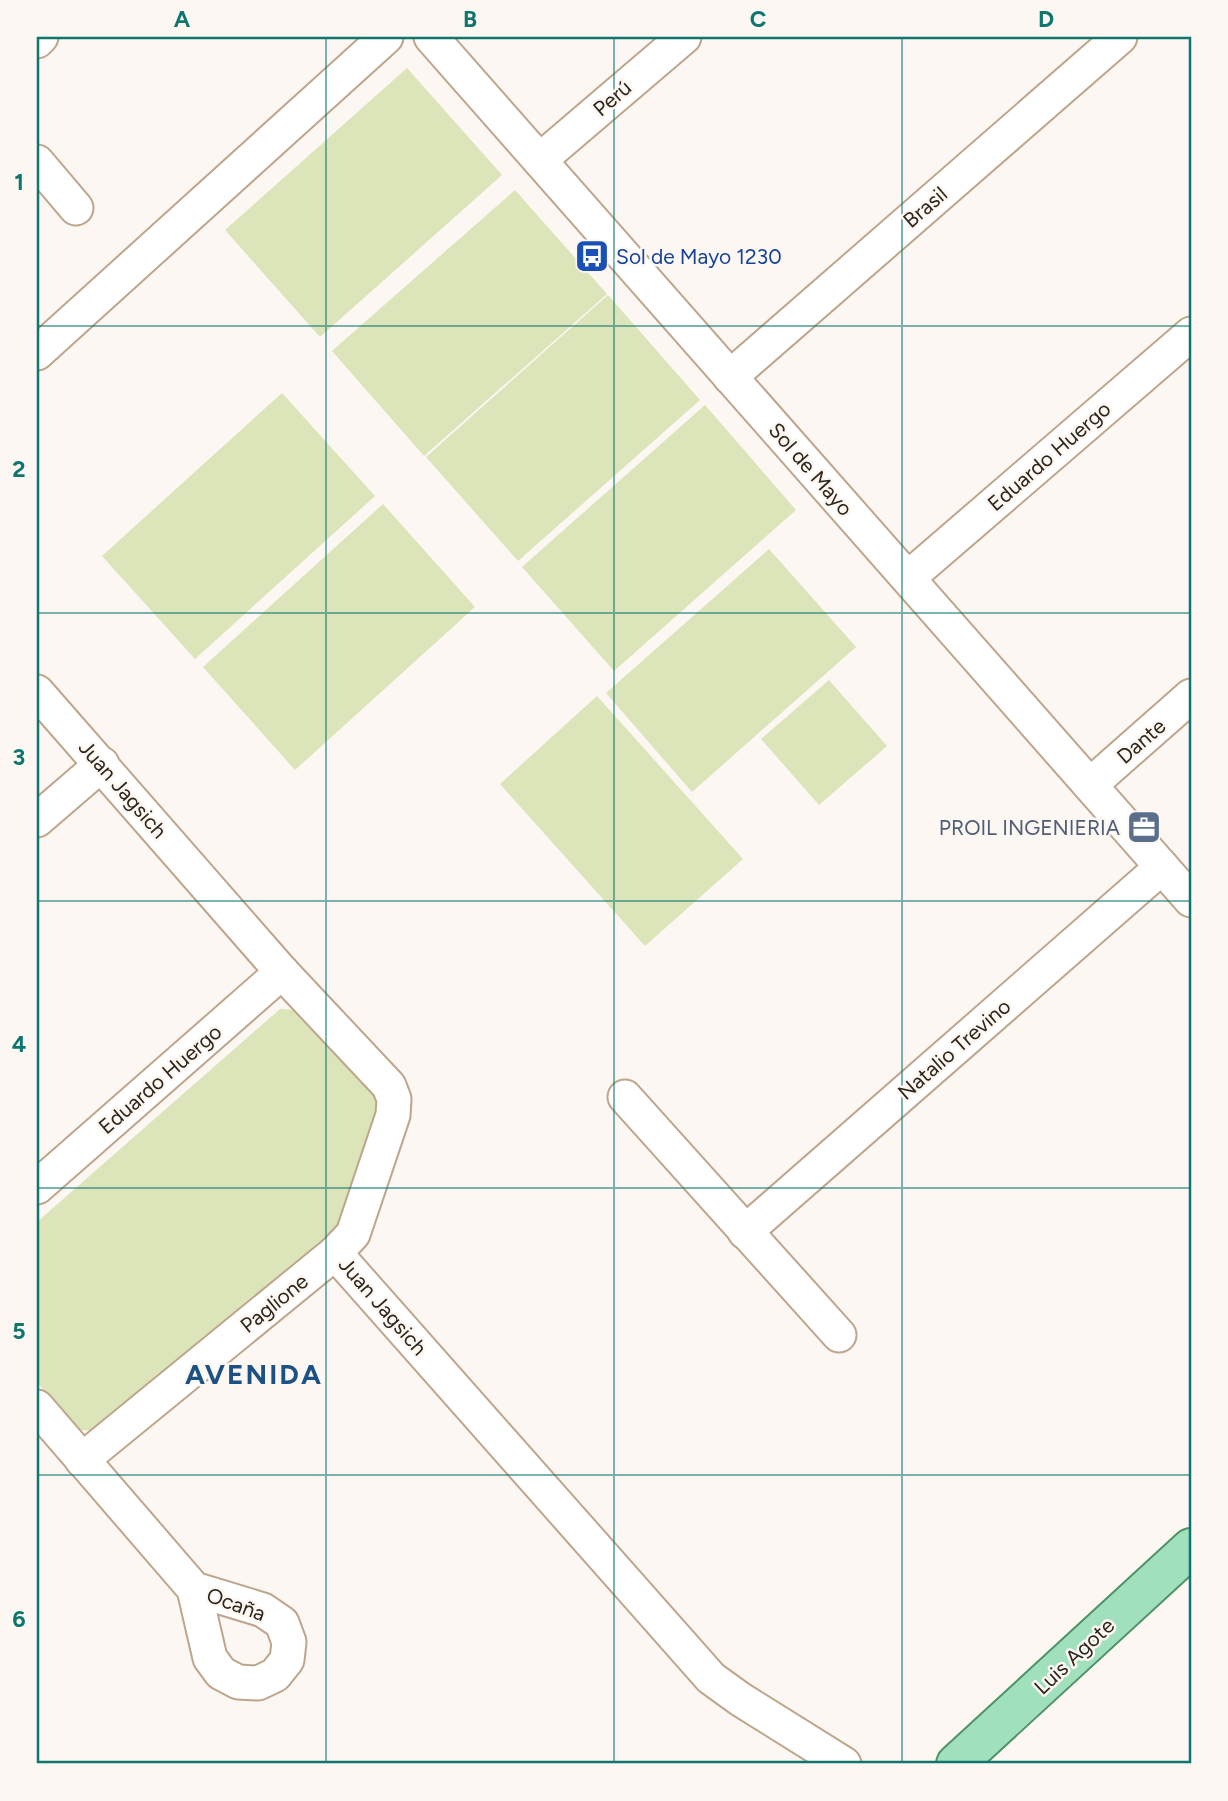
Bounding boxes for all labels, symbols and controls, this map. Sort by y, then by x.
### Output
text: A [174,5,191,33]
text: B [463,5,477,33]
text: C [750,5,767,33]
text: D [1038,5,1054,33]
street label: Perú [588,75,636,121]
text: 1 [14,168,24,196]
street label: Brasil [898,181,952,233]
bus stop icon: Sol de Mayo 1230 [573,237,611,275]
place label: Sol de Mayo 1230 [616,244,782,269]
street label: Eduardo Huergo [982,396,1116,516]
street label: Sol de Mayo [764,417,858,521]
text: 2 [12,455,26,483]
street label: Dante [1112,713,1170,769]
street label: Juan Jagsich [74,735,172,843]
text: 3 [13,743,25,771]
office icon: PROIL INGENIERIA [1125,808,1163,846]
place label: PROIL INGENIERIA [939,815,1120,840]
street label: Natalio Trevino [893,993,1015,1105]
street label: Eduardo Huergo [93,1019,227,1139]
text: 4 [12,1030,26,1058]
street label: Juan Jagsich [334,1252,432,1360]
street label: Paglione [235,1268,313,1338]
text: 5 [12,1317,26,1345]
district label: AVENIDA [185,1357,323,1391]
street label: Ocaña [203,1582,269,1626]
text: 6 [12,1605,26,1633]
street label: Luis Agote [1029,1613,1119,1699]

